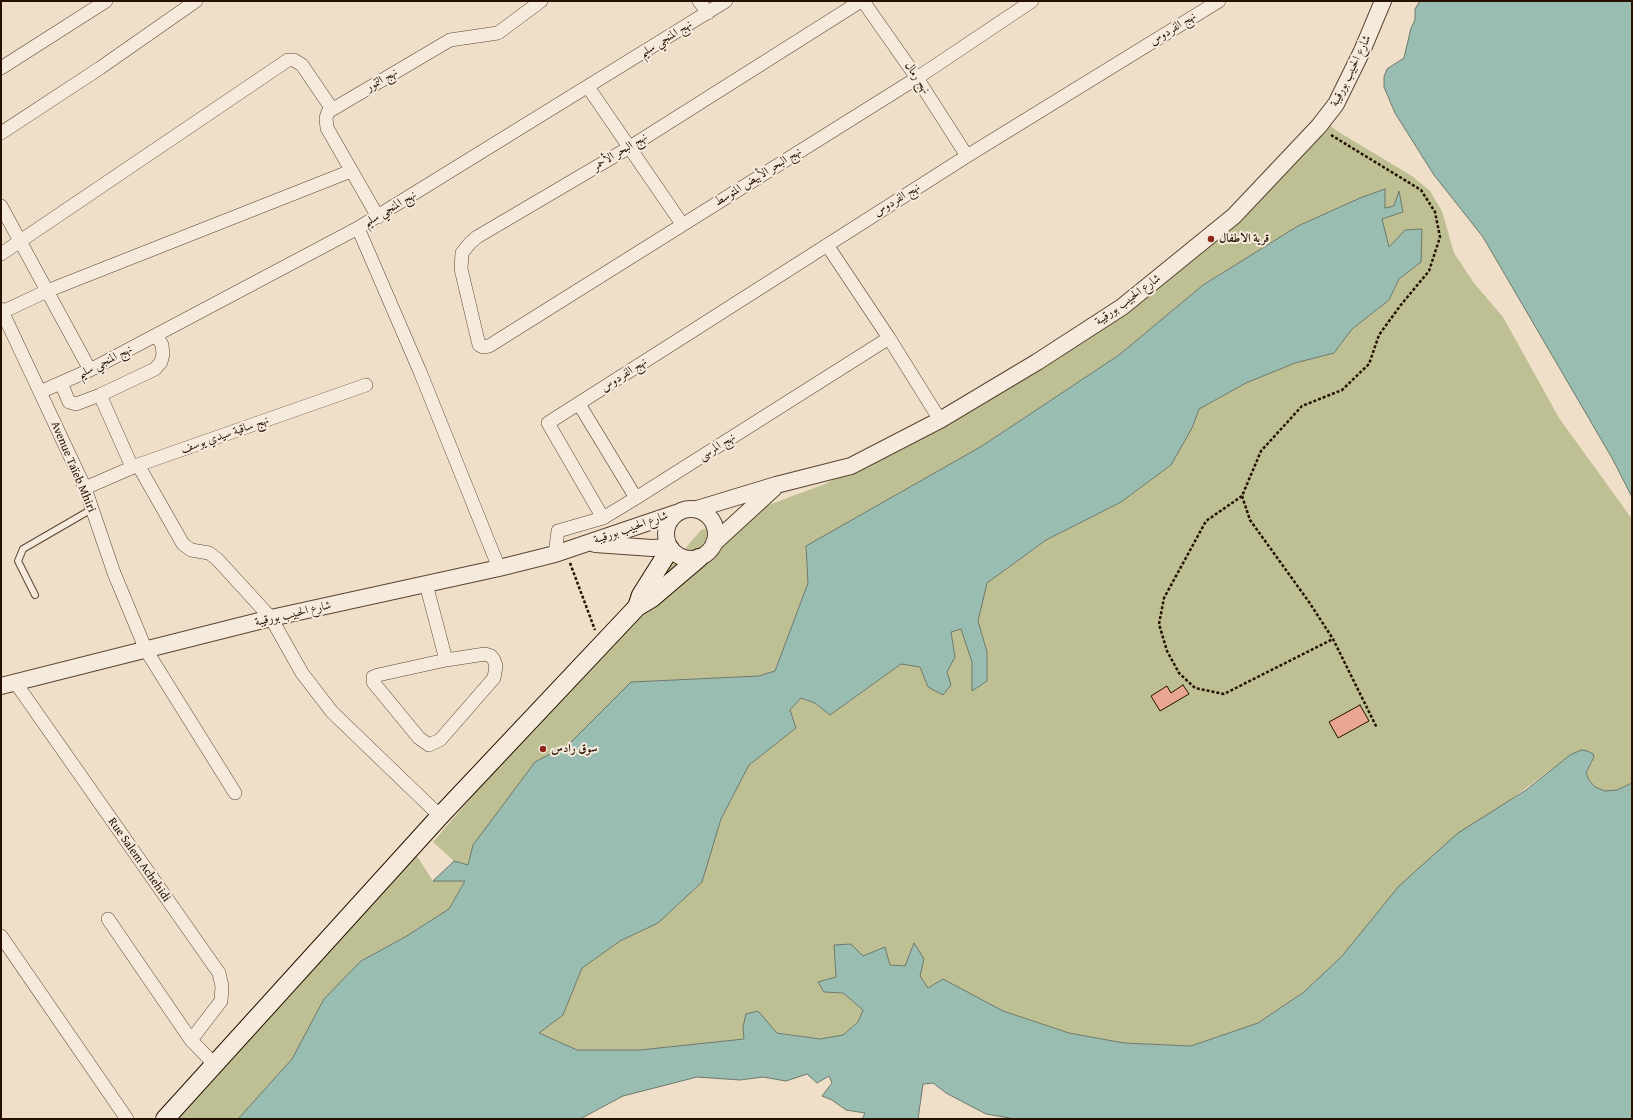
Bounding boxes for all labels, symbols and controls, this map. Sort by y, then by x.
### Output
street label: نهج الفردوس [1147,9,1199,49]
street label: نهج المنجي سليم [637,17,695,61]
street label: شارع الحبيب بورقيبة [1327,33,1375,109]
street label: نهج رمال [901,59,933,97]
street label: نهج التمور [364,65,400,95]
street label: نهج البحر الأحمر [590,130,650,174]
street label: نهج البحر الأبيض المتوسط [712,144,804,210]
street label: نهج الفردوس [871,180,923,220]
street label: نهج المنجي سليم [361,188,419,230]
place label: قرية الاطفال [1219,232,1269,246]
marker: قرية الاطفال [1206,234,1216,244]
street label: شارع الحبيب بورقيبة [1092,271,1164,329]
street label: نهج المنجي سليم [75,342,135,382]
street label: نهج الفردوس [598,355,650,395]
street label: نهج ساقية سيدي يوسف [179,413,271,457]
street label: Avenue Taïeb Mhiri [47,419,99,515]
street label: نهج المرسى [696,430,738,464]
street label: شارع الحبيب بورقيبة [592,509,670,547]
street label: شارع الحبيب بورقيبة [253,598,333,630]
place label: سوق رادس [551,742,598,756]
marker: سوق رادس [538,744,548,754]
street label: Rue Salem Achehidi [105,815,173,905]

